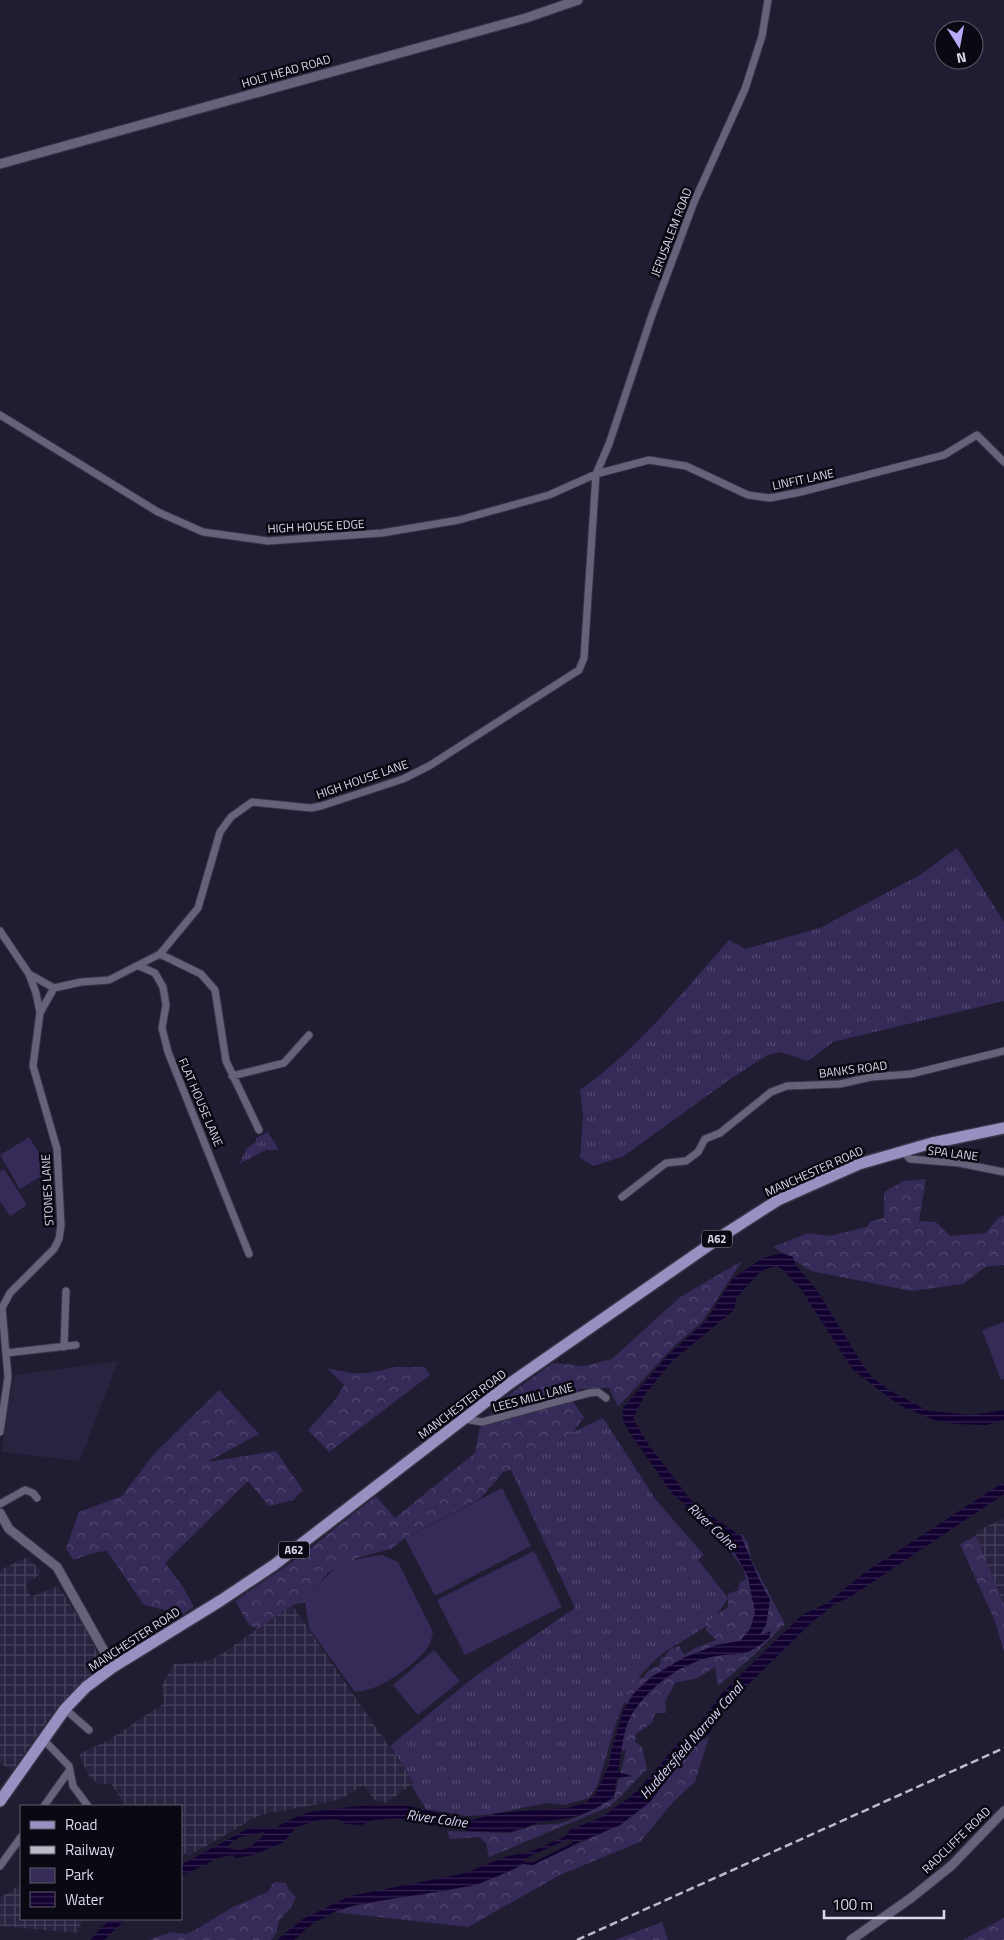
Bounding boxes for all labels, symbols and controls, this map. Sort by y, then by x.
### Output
north arrow [934,20,984,70]
text: N [955,47,968,69]
street label: HOLT HEAD ROAD [239,49,333,93]
street label: JERUSALEM ROAD [645,185,697,279]
street label: LINFIT LANE [770,463,836,495]
street label: HIGH HOUSE EDGE [267,514,365,538]
street label: HIGH HOUSE LANE [313,754,411,804]
street label: FLAT HOUSE LANE [174,1055,228,1150]
street label: BANKS ROAD [818,1055,888,1083]
street label: SPA LANE [927,1140,980,1166]
street label: MANCHESTER ROAD [762,1141,867,1201]
street label: STONES LANE [36,1153,58,1226]
road number: A62 [702,1230,732,1248]
street label: MANCHESTER ROAD [414,1364,510,1444]
street label: LEES MILL LANE [490,1377,576,1417]
water label: River Colne [683,1497,744,1556]
road number: A62 [279,1542,309,1558]
street label: MANCHESTER ROAD [84,1602,184,1676]
water label: Huddersfield Narrow Canal [634,1675,749,1803]
street label: RADCLIFFE ROAD [917,1802,995,1878]
water label: River Colne [405,1803,470,1833]
legend [20,1805,182,1920]
text: Road [65,1813,97,1836]
text: Railway [65,1838,115,1861]
text: Park [65,1863,94,1886]
text: Water [65,1888,104,1911]
scale bar [824,1888,944,1920]
text: 100 m [832,1893,873,1916]

